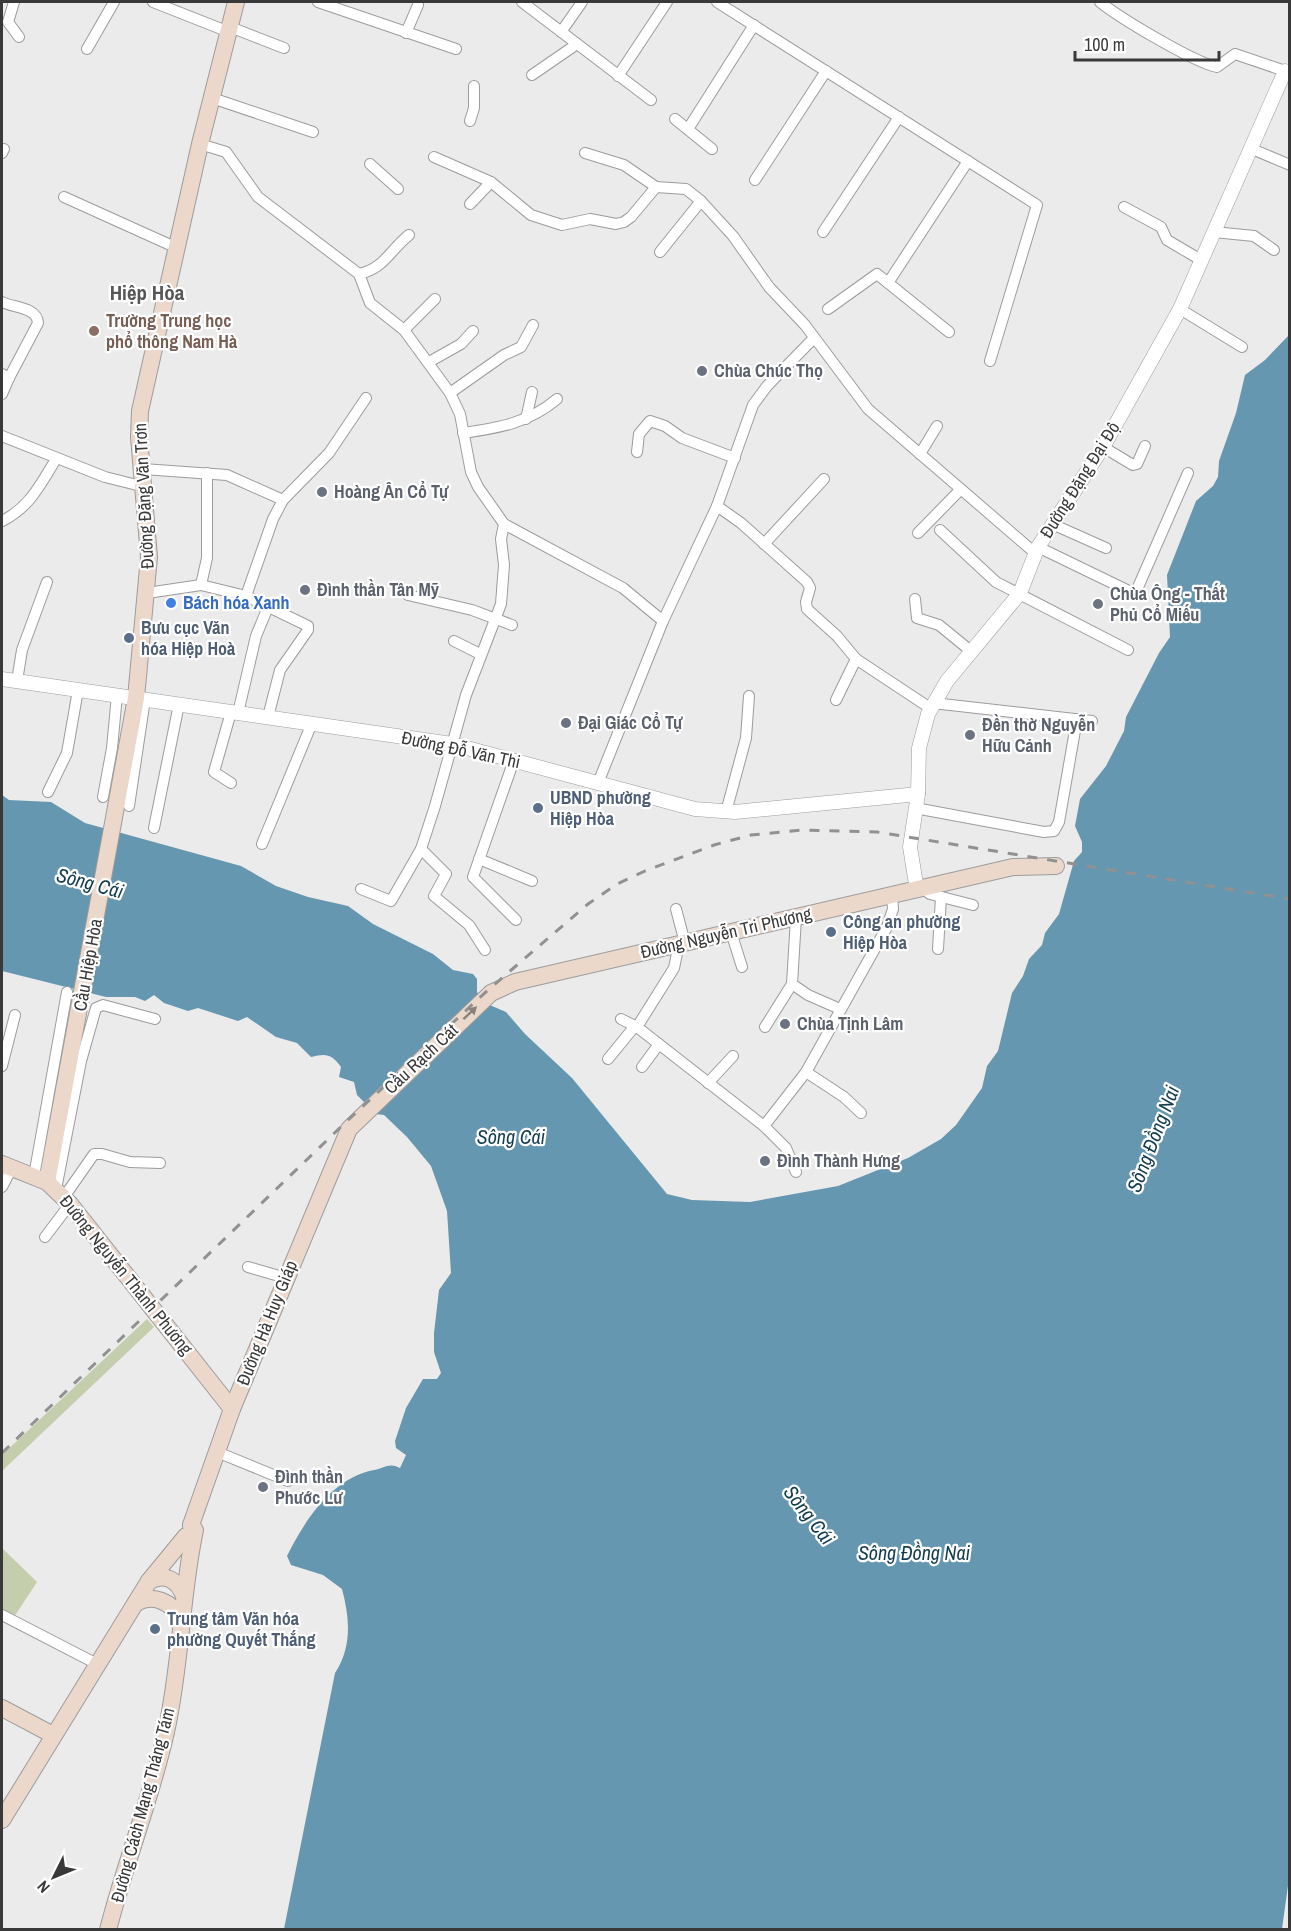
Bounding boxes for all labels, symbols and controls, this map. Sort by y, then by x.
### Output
scale bar [1075,24,1219,62]
text: 100 m [1084,32,1125,57]
district label: Hiệp Hòa [110,278,185,307]
place label: Trường Trung học phổ thông Nam Hà [106,308,238,354]
marker: Trường Trung học phổ thông Nam Hà [87,324,101,338]
place label: Chùa Chúc Thọ [714,358,823,383]
marker: Chùa Chúc Thọ [695,364,709,378]
street label: Đường Đặng Đại Độ [1034,417,1125,543]
street label: Đường Đặng Văn Trơn [127,423,160,569]
place label: Hoàng Ân Cổ Tự [334,479,449,504]
marker: Hoàng Ân Cổ Tự [315,485,329,499]
place label: Đình thần Tân Mỹ [317,577,440,602]
place label: Chùa Ông - Thất Phủ Cổ Miếu [1110,581,1225,627]
marker: Đình thần Tân Mỹ [298,583,312,597]
place label: Bách hóa Xanh [183,590,290,615]
marker: Bách hóa Xanh [164,596,178,610]
marker: Chùa Ông - Thất Phủ Cổ Miếu [1091,597,1105,611]
place label: Bưu cục Văn hóa Hiệp Hoà [141,615,236,661]
marker: Bưu cục Văn hóa Hiệp Hoà [122,631,136,645]
place label: Đại Giác Cổ Tự [578,710,683,735]
place label: Đền thờ Nguyễn Hữu Cảnh [982,712,1095,758]
marker: Đại Giác Cổ Tự [559,716,573,730]
street label: Đường Đỗ Văn Thi [399,725,523,774]
marker: Đền thờ Nguyễn Hữu Cảnh [963,728,977,742]
place label: UBND phường Hiệp Hòa [550,785,651,831]
marker: UBND phường Hiệp Hòa [531,801,545,815]
water label: Sông Cái [54,861,127,905]
street label: Đường Nguyễn Tri Phương [638,900,815,964]
place label: Công an phường Hiệp Hòa [843,909,960,955]
street label: Cầu Hiệp Hòa [67,917,108,1013]
marker: Công an phường Hiệp Hòa [824,925,838,939]
one-way arrow [463,1006,478,1020]
place label: Chùa Tịnh Lâm [797,1011,903,1036]
marker: Chùa Tịnh Lâm [778,1017,792,1031]
street label: Cầu Rạch Cát [378,1018,463,1099]
water label: Sông Đồng Nai [1120,1081,1185,1196]
water label: Sông Cái [477,1123,546,1150]
place label: Đình Thành Hưng [777,1148,900,1173]
marker: Đình Thành Hưng [758,1154,772,1168]
street label: Đường Nguyễn Thành Phương [54,1189,199,1361]
street label: Đường Hà Huy Giáp [230,1257,303,1389]
place label: Đình thần Phước Lư [275,1464,343,1510]
water label: Sông Cái [778,1479,841,1550]
marker: Đình thần Phước Lư [256,1480,270,1494]
water label: Sông Đồng Nai [858,1539,971,1566]
place label: Trung tâm Văn hóa phường Quyết Thắng [167,1606,315,1652]
marker: Trung tâm Văn hóa phường Quyết Thắng [148,1622,162,1636]
street label: Đường Cách Mạng Tháng Tám [104,1705,181,1905]
north arrow [24,1847,84,1907]
text: N [32,1876,54,1898]

